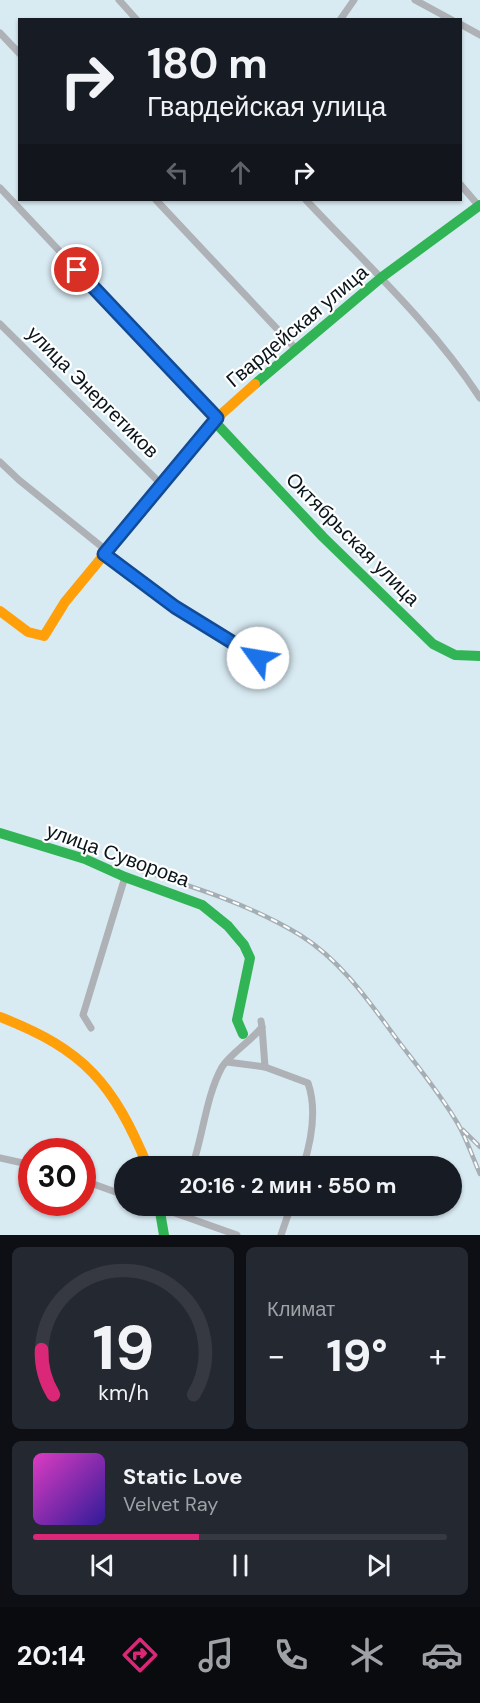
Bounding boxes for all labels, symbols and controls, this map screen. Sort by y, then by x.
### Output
text: 180 m [147,36,268,91]
icon: right [48,42,126,120]
text: Гвардейская улица [147,89,386,124]
icon: left [161,156,194,189]
icon: ahead [224,156,257,189]
icon: right [287,156,320,189]
pin [51,244,102,295]
icon: arrive [60,253,93,286]
street label: Гвардейская улица [221,258,374,393]
street label: улица Энергетиков [21,320,165,464]
street label: Октябрьская улица [281,467,426,612]
position arrow [226,626,290,690]
street label: улица Суворова [43,817,194,893]
speed limit sign: 30 [18,1138,96,1216]
text: 20:16 · 2 мин · 550 m [179,1171,397,1200]
text: Климат [267,1296,335,1322]
text: 19 [92,1307,154,1388]
text: 19° [326,1326,388,1385]
text: − [267,1334,285,1377]
text: + [429,1334,447,1377]
text: km/h [98,1379,148,1407]
text: Static Love [123,1462,243,1491]
text: Velvet Ray [123,1491,218,1517]
icon: previous [86,1549,119,1582]
icon: pause [224,1549,257,1582]
icon: next [362,1549,395,1582]
icon: directions [119,1634,161,1676]
icon: music [195,1634,237,1676]
icon: phone [270,1634,312,1676]
icon: climate [346,1634,388,1676]
icon: car [421,1634,463,1676]
text: 20:14 [17,1638,85,1673]

